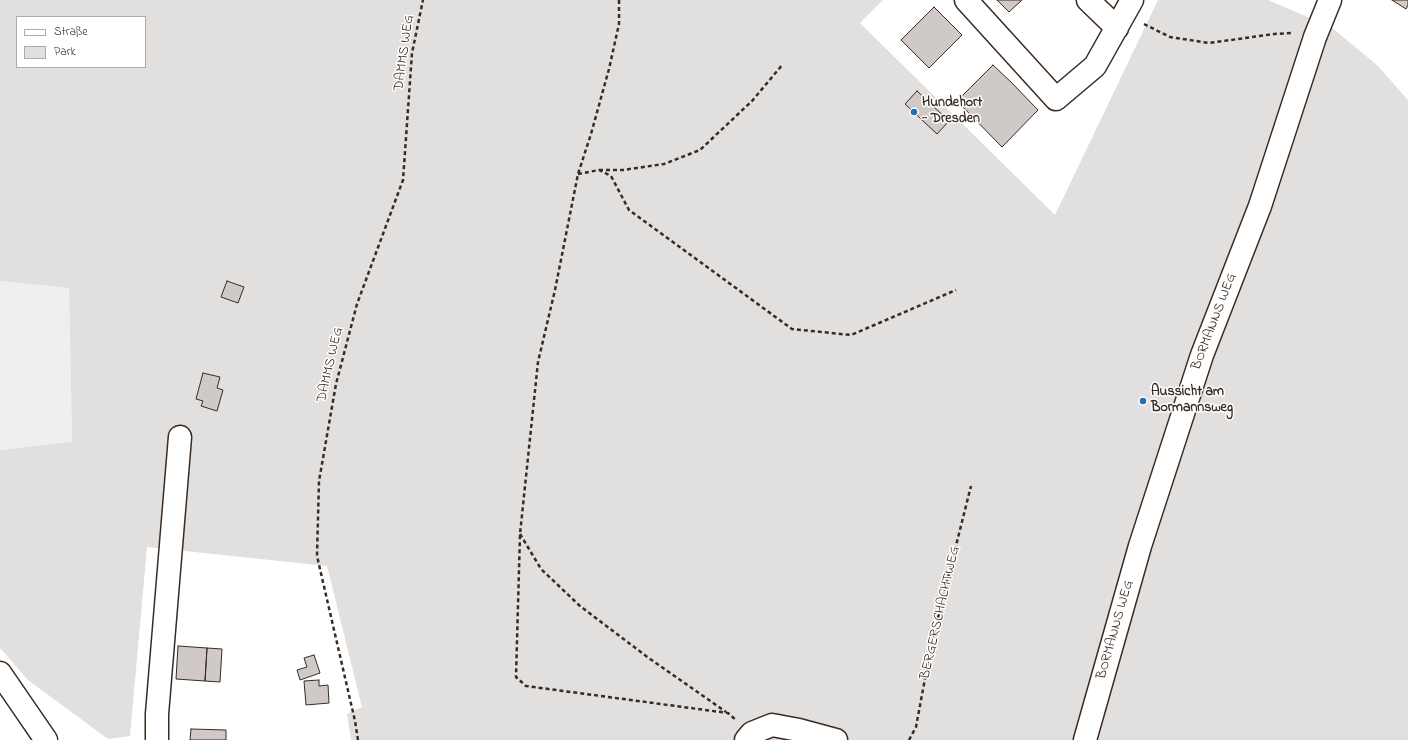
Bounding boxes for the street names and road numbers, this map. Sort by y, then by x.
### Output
street label: DAMMS WEG [391,14,419,92]
street label: BORMANNS WEG [1189,271,1241,373]
street label: DAMMS WEG [314,326,348,404]
street label: BERGERSCHACHTWEG [917,545,965,681]
street label: BORMANNS WEG [1094,579,1138,681]

